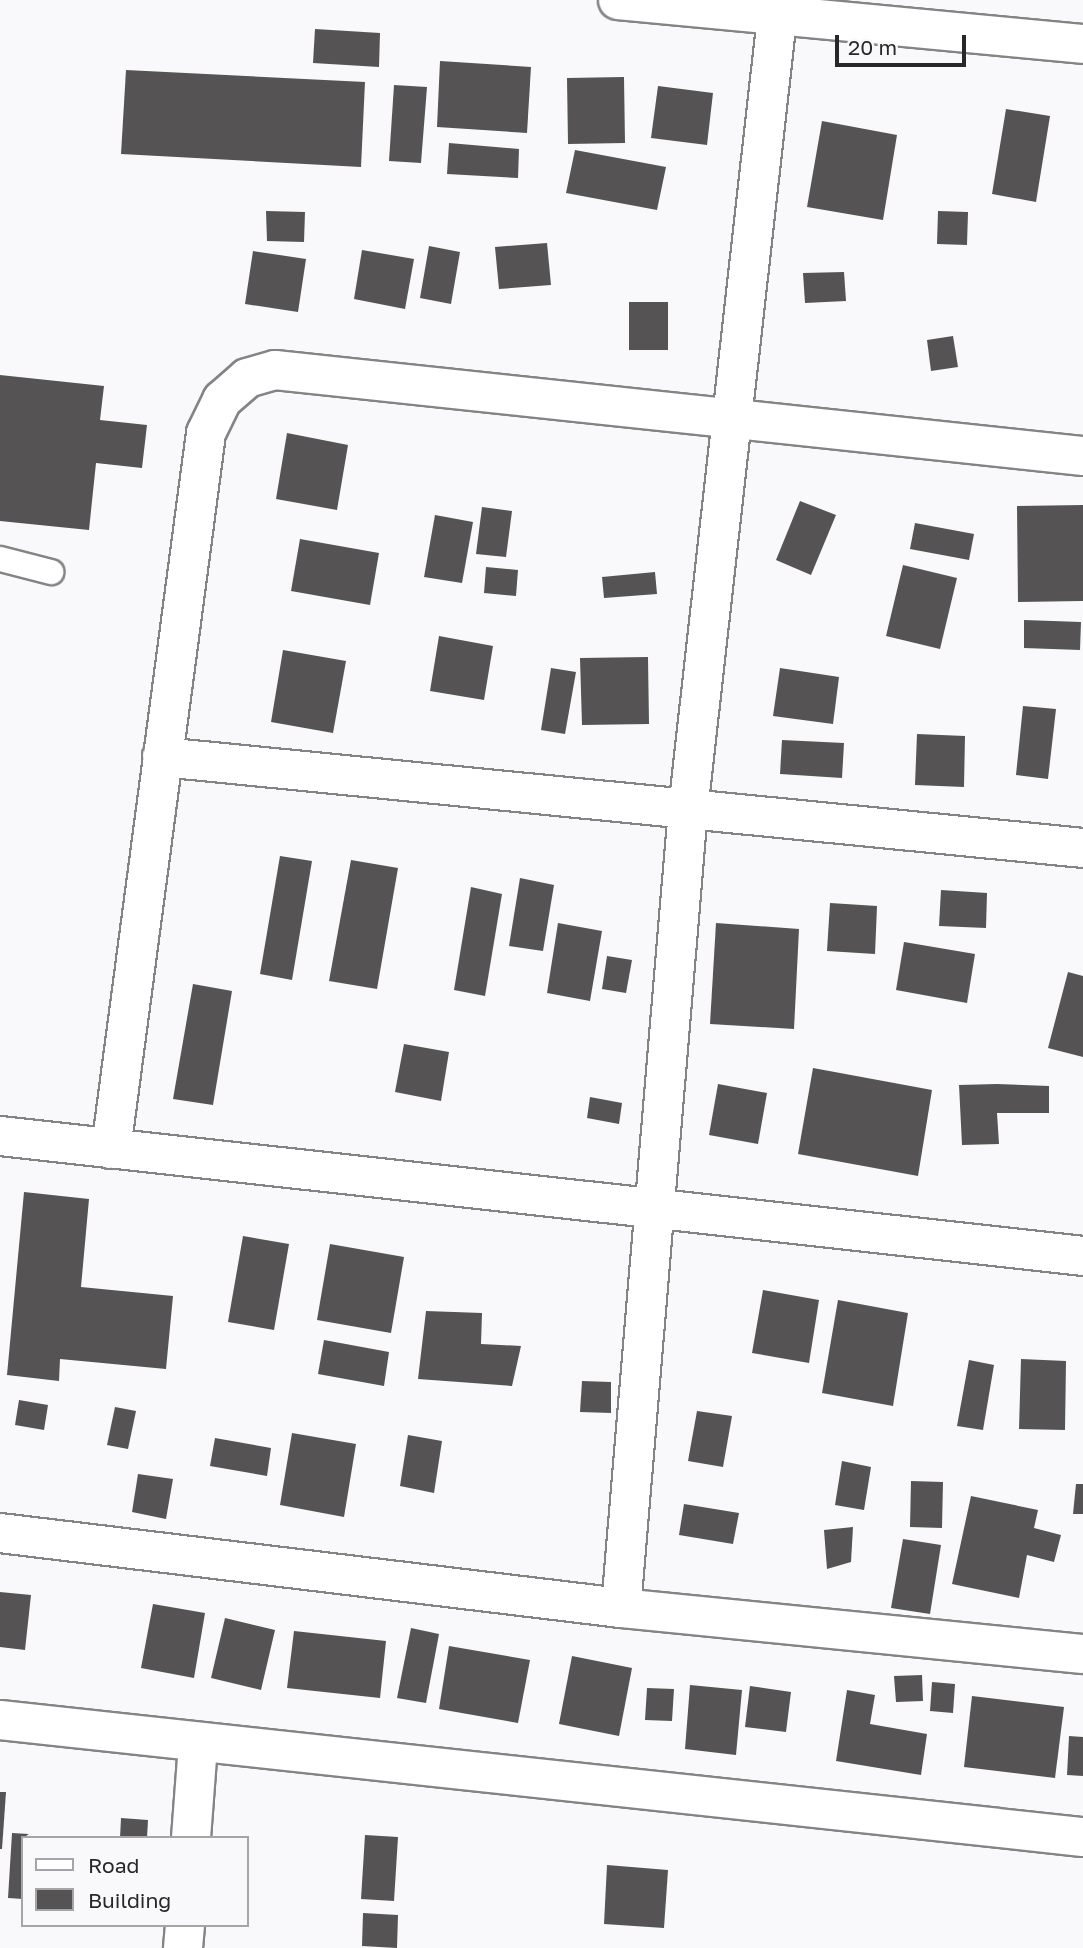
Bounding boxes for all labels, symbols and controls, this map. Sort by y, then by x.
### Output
scale bar [838,21,969,65]
text: 20 m [848,34,897,60]
legend [21,1836,248,1927]
text: Road [88,1852,139,1878]
text: Building [88,1887,171,1913]

